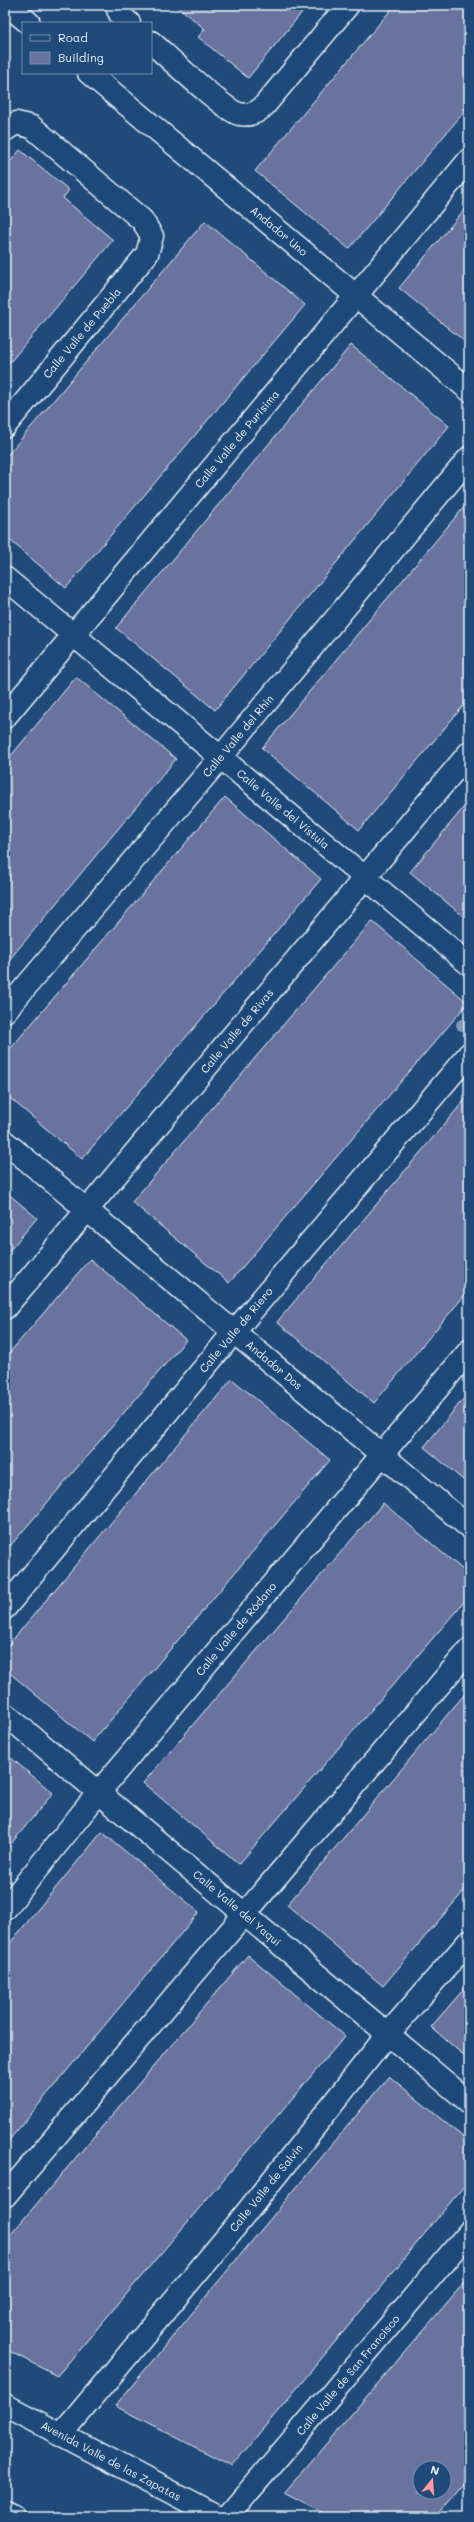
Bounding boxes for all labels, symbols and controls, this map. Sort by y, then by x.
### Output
legend [22,22,152,74]
text: Road [58,29,88,45]
text: Building [58,49,104,65]
street label: Andador Uno [248,202,311,259]
street label: Calle Valle de Puebla [39,284,124,381]
street label: Calle Valle de Purísima [191,386,282,491]
street label: Calle Valle del Rhin [199,691,277,780]
street label: Calle Valle del Vístula [234,765,333,852]
street label: Calle Valle de Rivas [197,985,276,1076]
street label: Calle Valle de Riero [196,1284,276,1375]
street label: Andador Dos [243,1337,306,1393]
street label: Calle Valle de Ródano [192,1578,279,1679]
street label: Calle Valle del Yaqui [190,1866,285,1949]
street label: Calle Valle de Salvin [226,2141,306,2235]
street label: Calle Valle de San Francisco [293,2311,403,2438]
street label: Avenida Valle de las Zapatas [39,2417,184,2504]
north arrow [412,2460,452,2500]
text: N [429,2462,441,2478]

